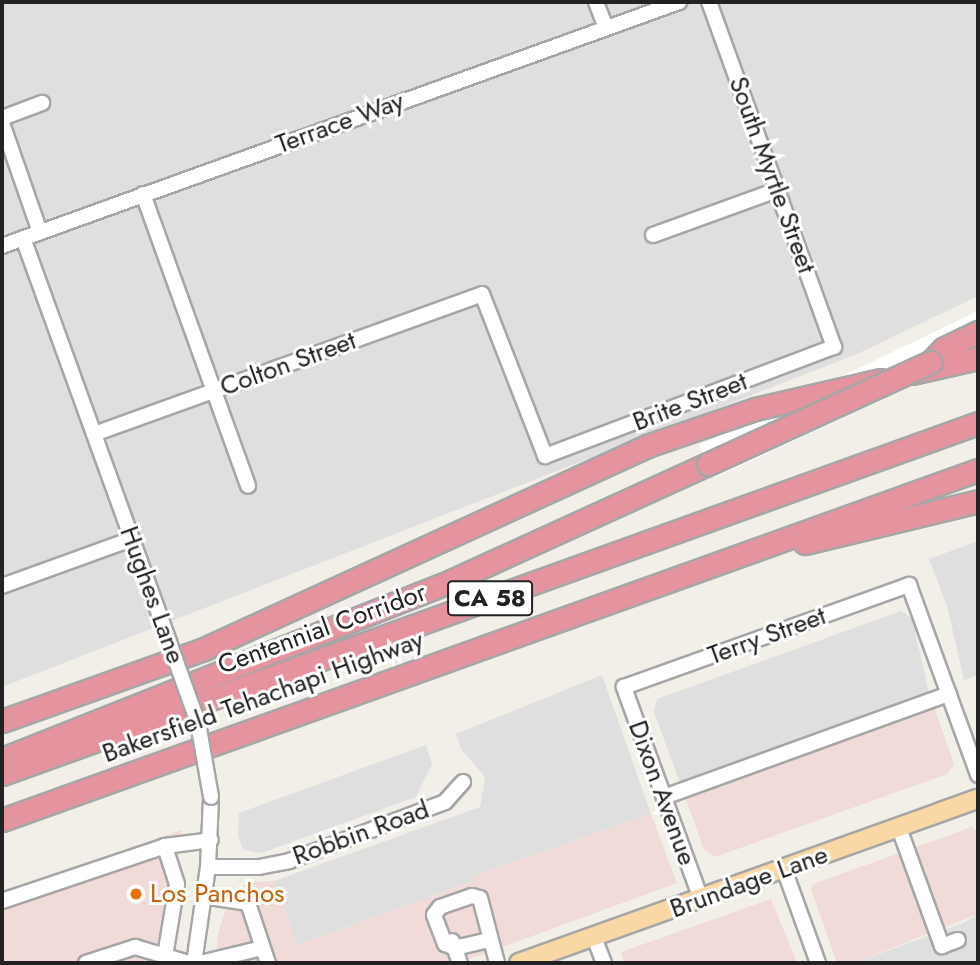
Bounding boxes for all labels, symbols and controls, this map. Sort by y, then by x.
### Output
street label: South Myrtle Street [722,73,822,277]
street label: Terrace Way [272,85,408,161]
street label: Colton Street [216,325,360,403]
street label: Brite Street [629,366,751,438]
street label: Hughes Lane [113,522,191,668]
street label: Centennial Corridor [214,577,430,681]
road number: CA 58 [446,578,534,618]
street label: Terry Street [704,600,830,672]
street label: Bakersfield Tehachapi Highway [98,624,428,770]
street label: Dixon Avenue [621,716,703,870]
street label: Robbin Road [289,794,433,872]
street label: Brundage Lane [666,839,832,925]
place label: Los Panchos [150,878,285,910]
marker: Los Panchos [128,886,144,902]

